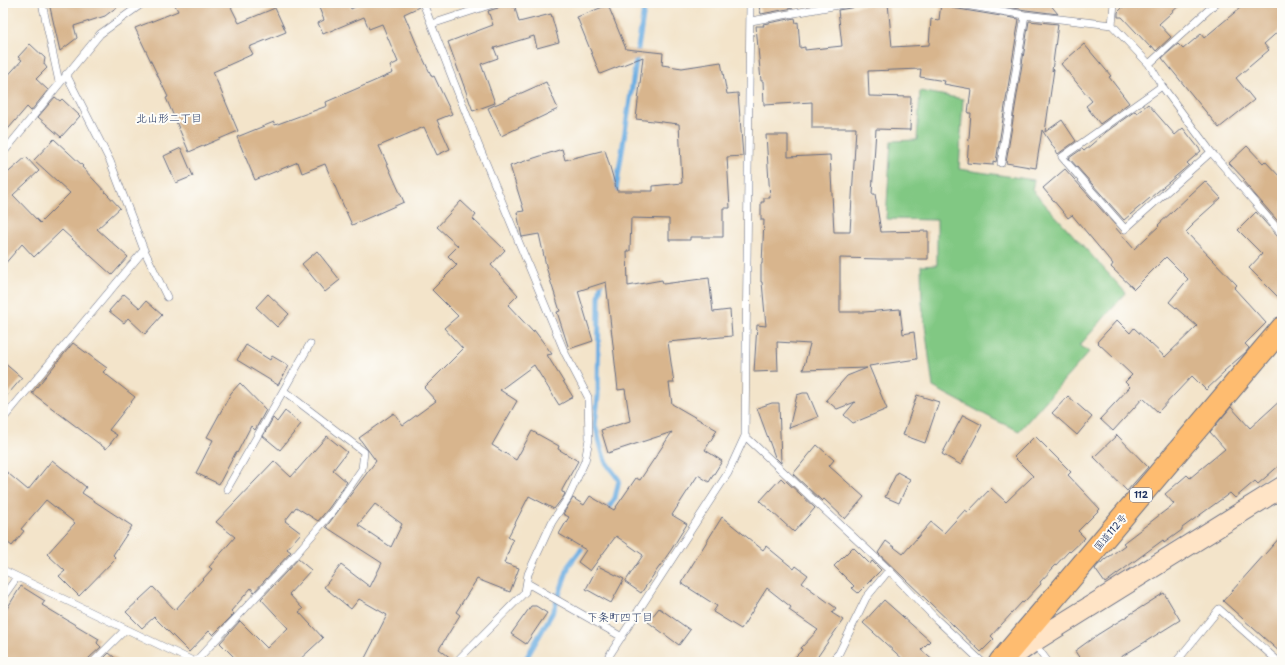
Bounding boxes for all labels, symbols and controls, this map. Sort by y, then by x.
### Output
district label: 北山形二丁目 [136,111,202,126]
road number: 112 [1130,488,1152,502]
street label: 国道112号 [1091,511,1130,554]
district label: 下条町四丁目 [587,610,653,625]

